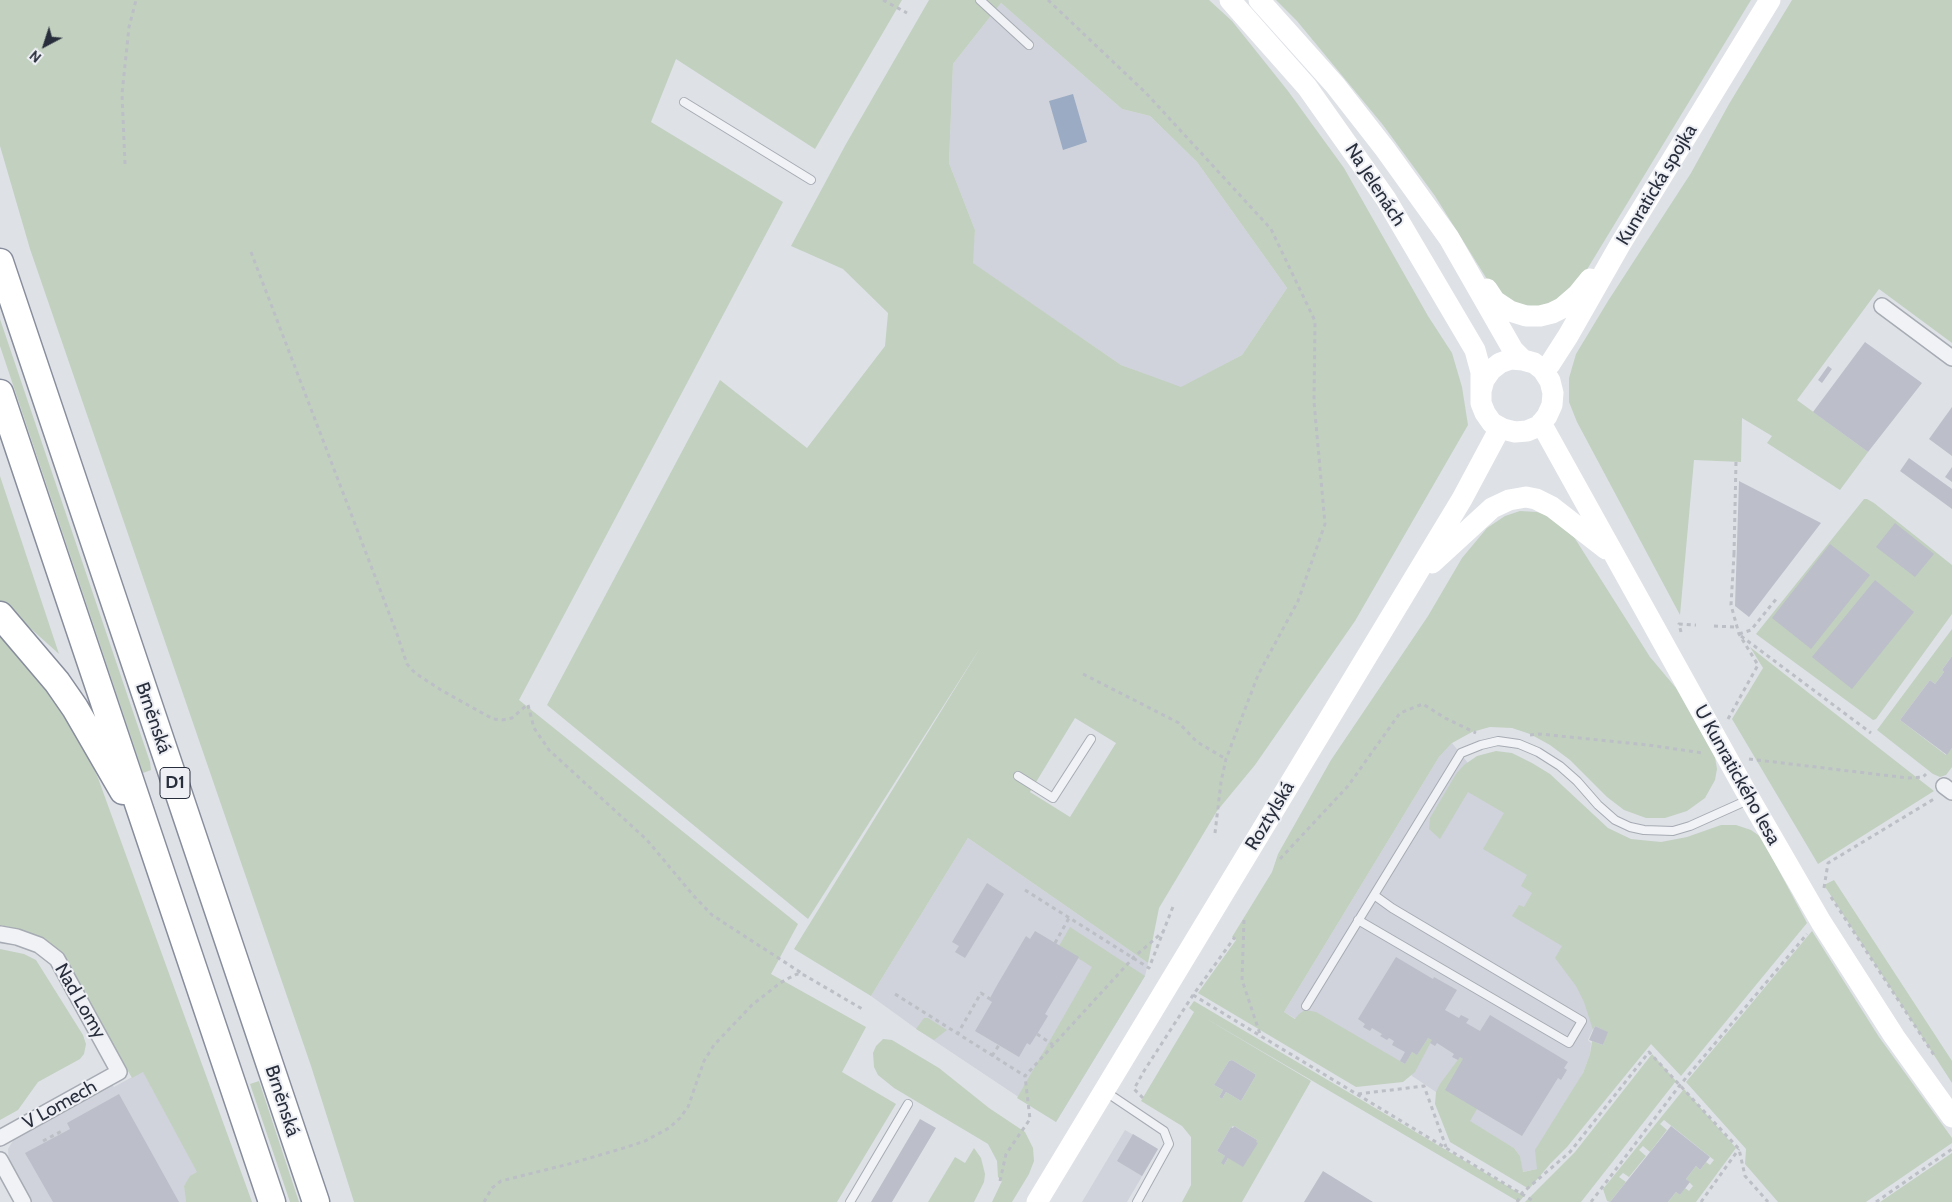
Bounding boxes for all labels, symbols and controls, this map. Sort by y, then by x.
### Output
north arrow [20,20,70,70]
text: N [26,46,45,67]
street label: Kunratická spojka [1612,120,1702,250]
street label: Na Jelenách [1340,140,1410,230]
street label: Brněnská [130,679,176,757]
street label: U Kunratického lesa [1689,701,1785,849]
road number: D1 [160,768,190,798]
street label: Roztylská [1241,777,1299,855]
street label: Nad Lomy [49,959,111,1043]
street label: Brněnská [260,1062,304,1140]
street label: V Lomech [19,1075,101,1135]

